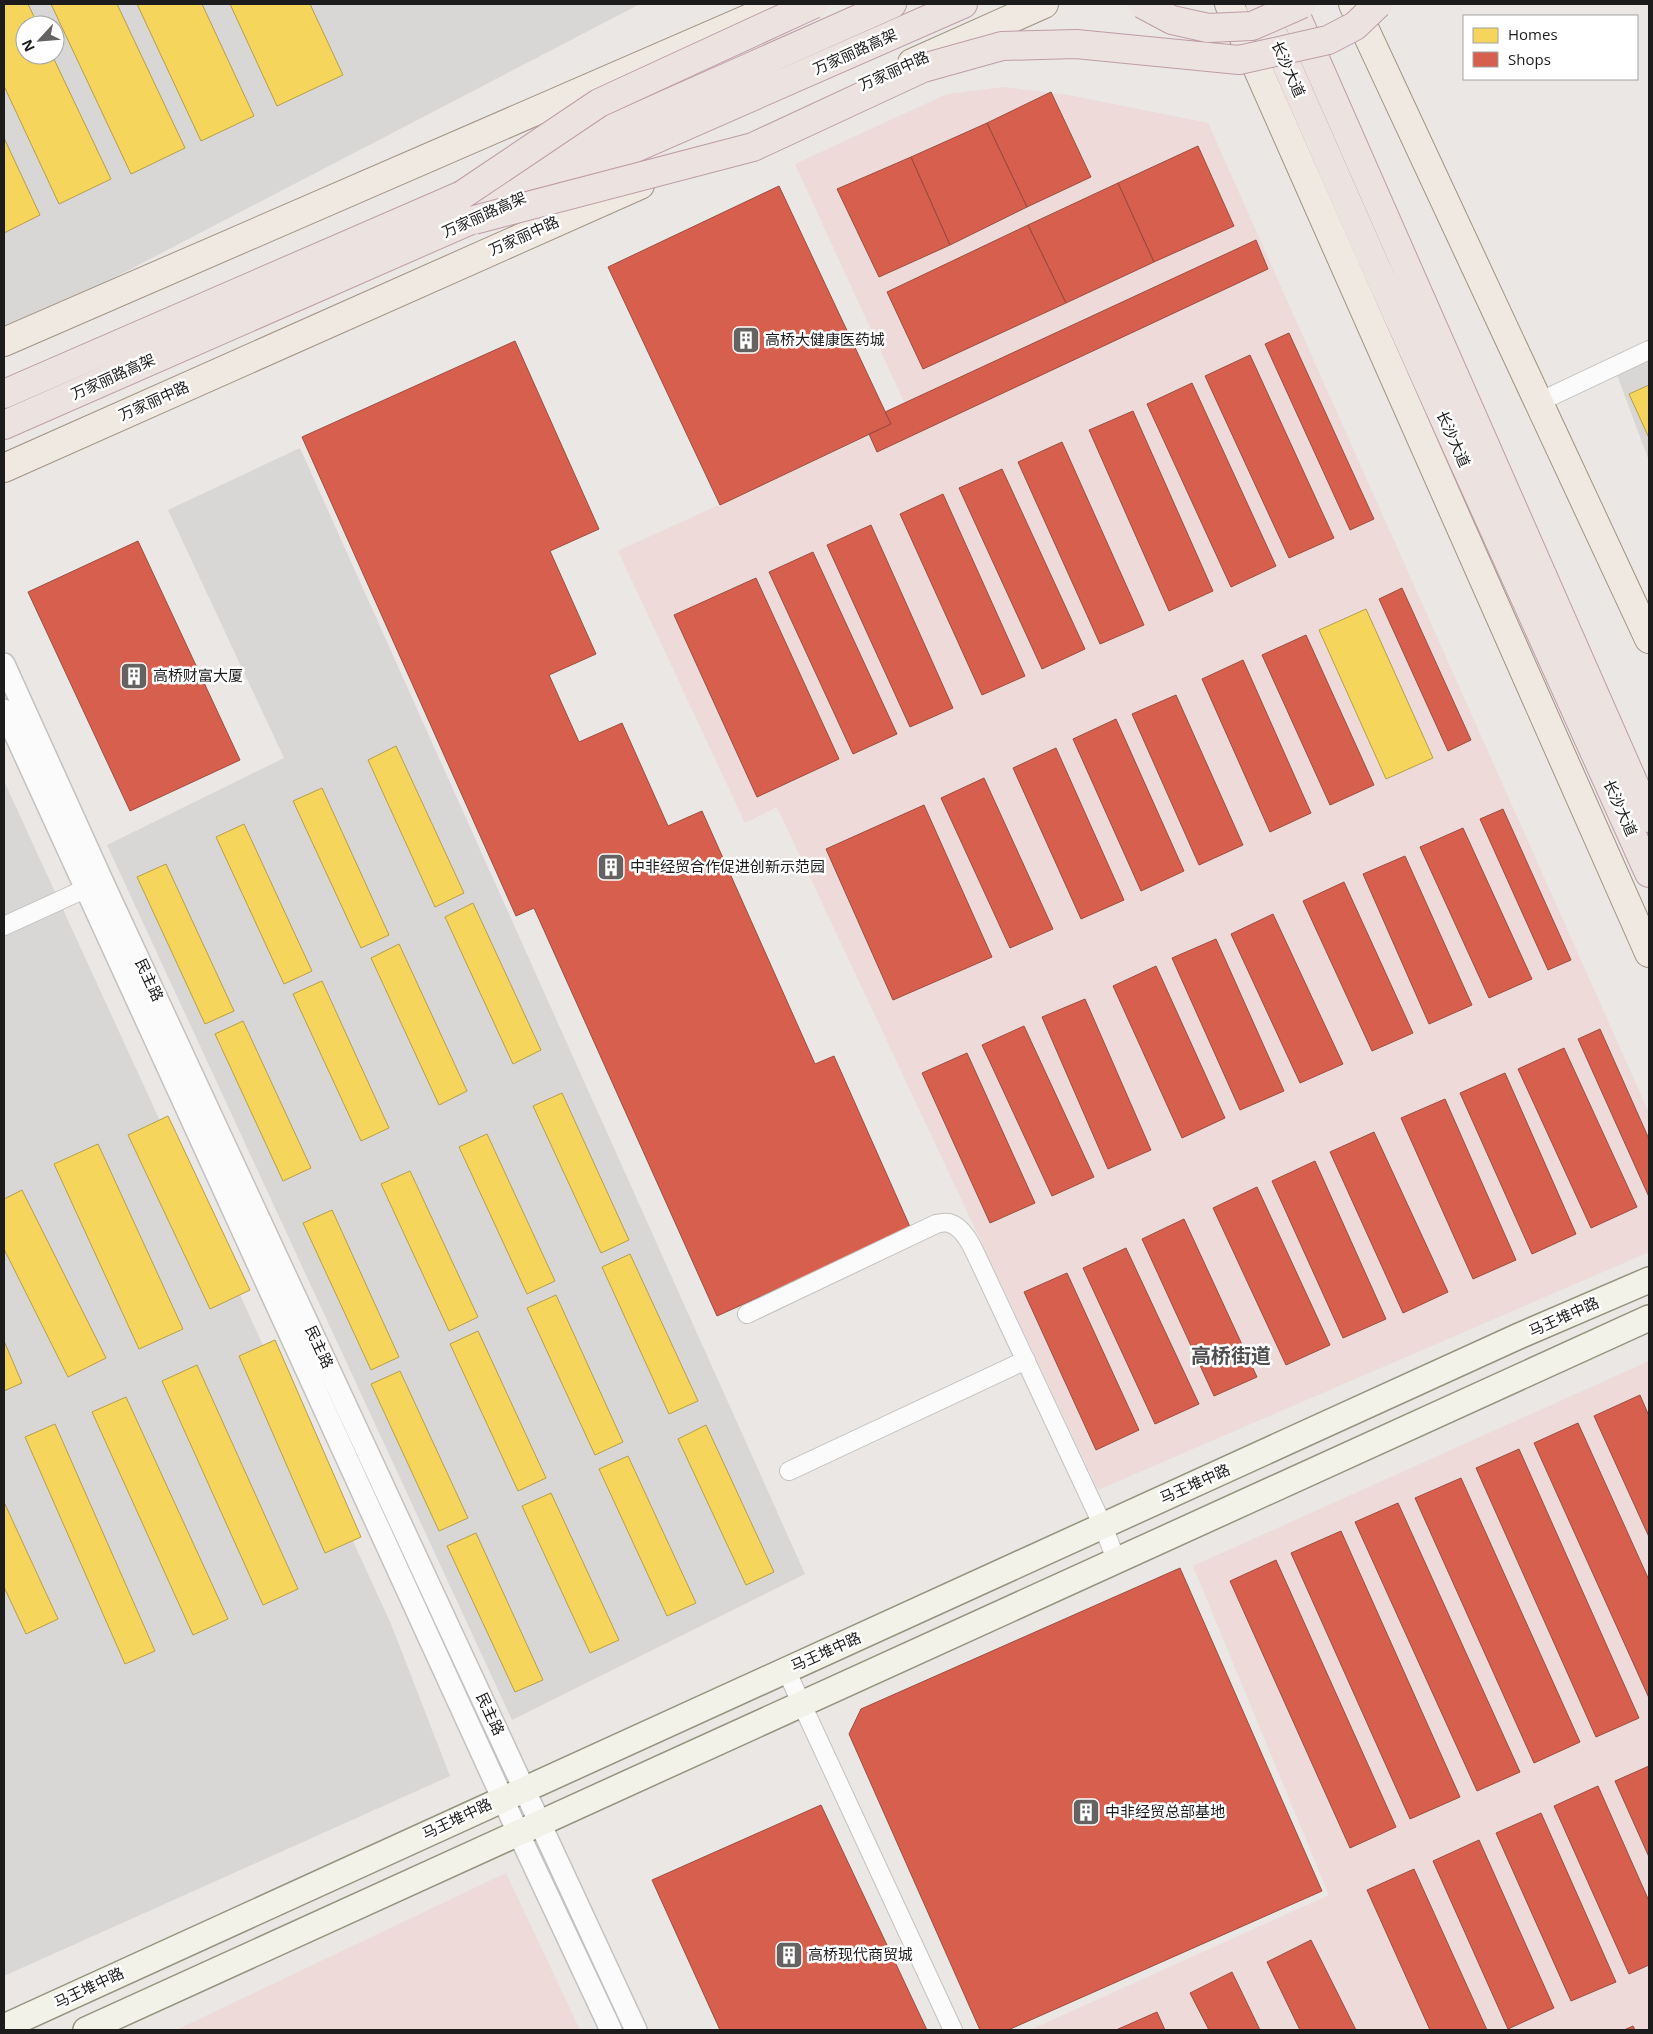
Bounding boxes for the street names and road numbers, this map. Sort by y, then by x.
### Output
street label: 万家丽路高架 [809,24,900,79]
street label: 长沙大道 [1268,37,1310,100]
street label: 万家丽中路 [855,46,932,94]
street label: 万家丽路高架 [438,187,529,242]
street label: 万家丽中路 [485,211,562,259]
street label: 万家丽路高架 [67,349,158,404]
street label: 万家丽中路 [115,376,192,424]
street label: 长沙大道 [1433,407,1475,470]
street label: 长沙大道 [1600,776,1642,839]
street label: 民主路 [131,955,168,1004]
street label: 马王堆中路 [1525,1292,1602,1340]
street label: 民主路 [301,1322,338,1371]
street label: 马王堆中路 [1156,1459,1233,1507]
street label: 马王堆中路 [787,1627,864,1675]
street label: 民主路 [472,1689,509,1738]
street label: 马王堆中路 [418,1793,495,1843]
street label: 马王堆中路 [50,1962,127,2012]

